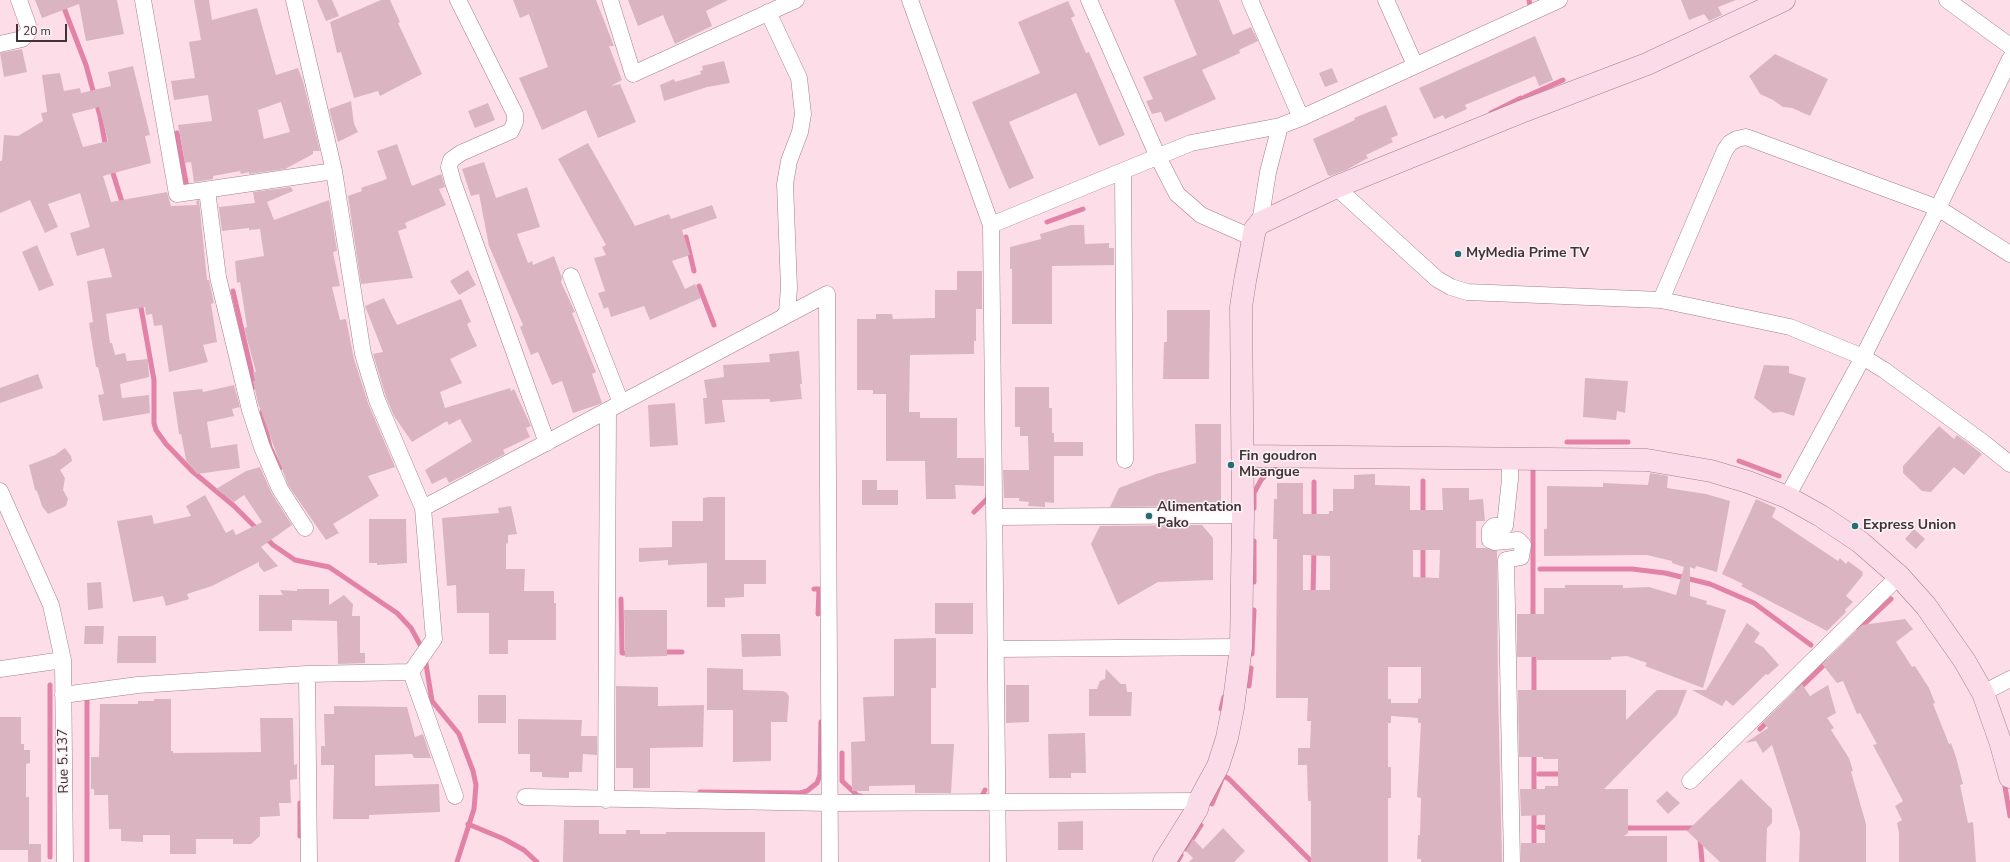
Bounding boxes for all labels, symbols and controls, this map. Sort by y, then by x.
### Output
scale bar [18,16,69,42]
text: 20 m [23,23,51,39]
place label: MyMedia Prime TV [1466,246,1589,262]
marker: MyMedia Prime TV [1453,249,1463,259]
place label: Fin goudron Mbangue [1239,449,1317,482]
marker: Fin goudron Mbangue [1226,460,1236,470]
place label: Alimentation Pako [1157,500,1242,532]
marker: Alimentation Pako [1144,511,1154,521]
place label: Express Union [1863,518,1956,534]
marker: Express Union [1850,521,1860,531]
street label: Rue 5.137 [55,728,73,794]

